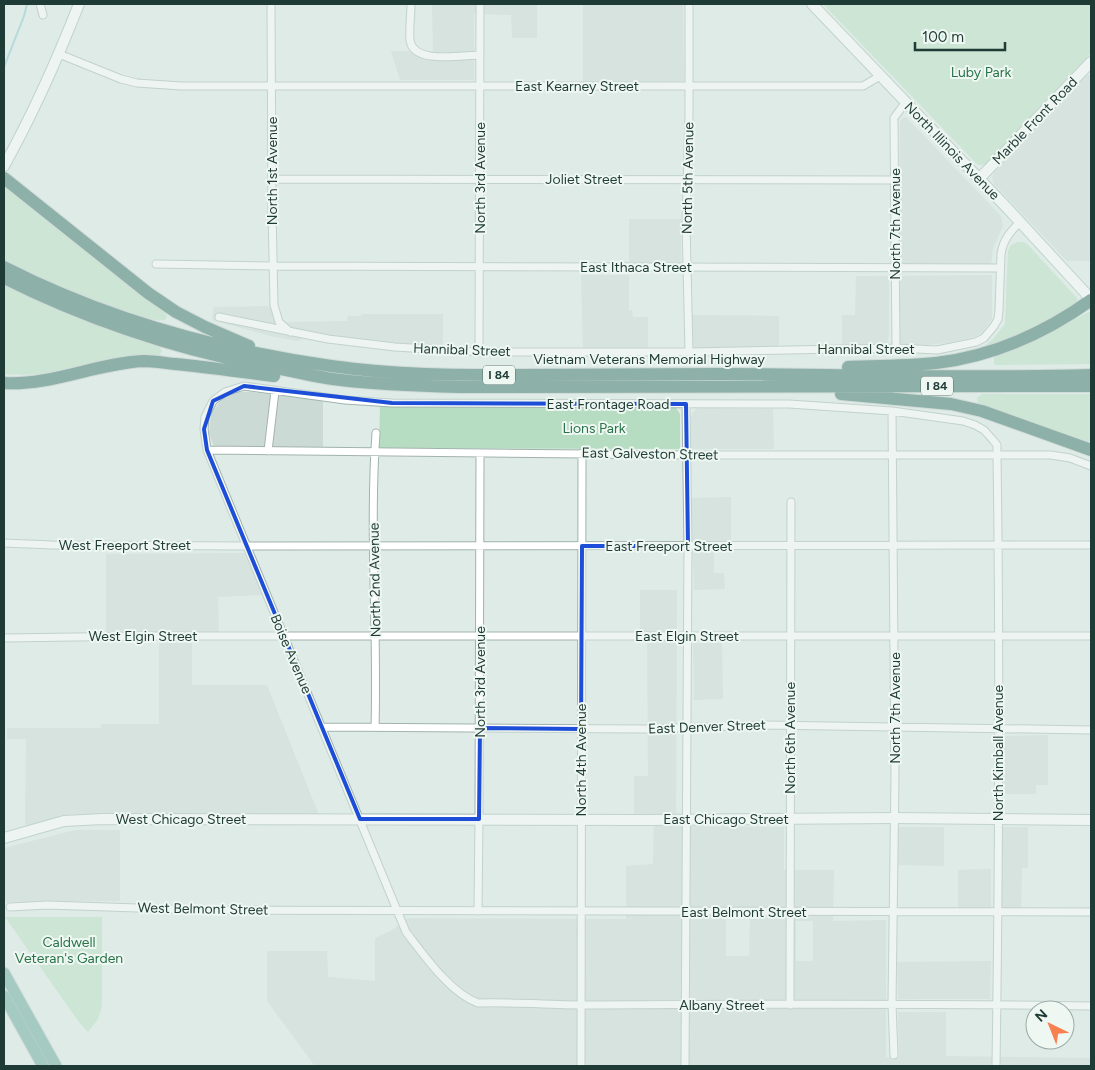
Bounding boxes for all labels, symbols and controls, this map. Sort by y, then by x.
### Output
scale bar [915,20,1005,52]
text: 100 m [922,28,964,46]
park label: Luby Park [951,64,1011,81]
street label: Marble Front Road [989,74,1081,168]
street label: East Kearney Street [515,78,639,95]
street label: North Illinois Avenue [901,98,1003,204]
street label: North 1st Avenue [264,116,281,225]
street label: North 5th Avenue [679,121,697,234]
street label: North 3rd Avenue [472,122,489,234]
street label: North 7th Avenue [887,168,904,280]
street label: Joliet Street [545,171,623,188]
street label: East Ithaca Street [580,259,692,276]
street label: Hannibal Street [413,340,511,360]
street label: Hannibal Street [817,341,915,358]
street label: Vietnam Veterans Memorial Highway [533,351,765,368]
road number: I 84 [483,366,515,384]
road number: I 84 [921,376,953,396]
street label: East Frontage Road [547,396,669,413]
park label: Lions Park [562,420,626,437]
street label: East Galveston Street [582,444,718,464]
street label: North 2nd Avenue [365,522,385,638]
street label: West Freeport Street [59,537,191,554]
street label: East Freeport Street [605,538,733,555]
street label: Boise Avenue [267,612,316,697]
street label: North 3rd Avenue [472,626,489,738]
street label: West Elgin Street [88,628,198,645]
street label: East Elgin Street [635,628,739,645]
street label: North 7th Avenue [887,652,904,764]
street label: North 6th Avenue [782,682,799,794]
street label: North Kimball Avenue [990,685,1007,821]
street label: North 4th Avenue [573,703,590,816]
street label: East Denver Street [648,716,766,738]
street label: West Chicago Street [116,811,246,828]
street label: East Chicago Street [663,811,789,828]
street label: West Belmont Street [137,899,269,919]
street label: East Belmont Street [681,904,807,921]
park label: Caldwell Veteran's Garden [15,934,123,967]
street label: Albany Street [679,997,765,1014]
north arrow [1025,1000,1075,1050]
text: N [1032,1006,1051,1026]

